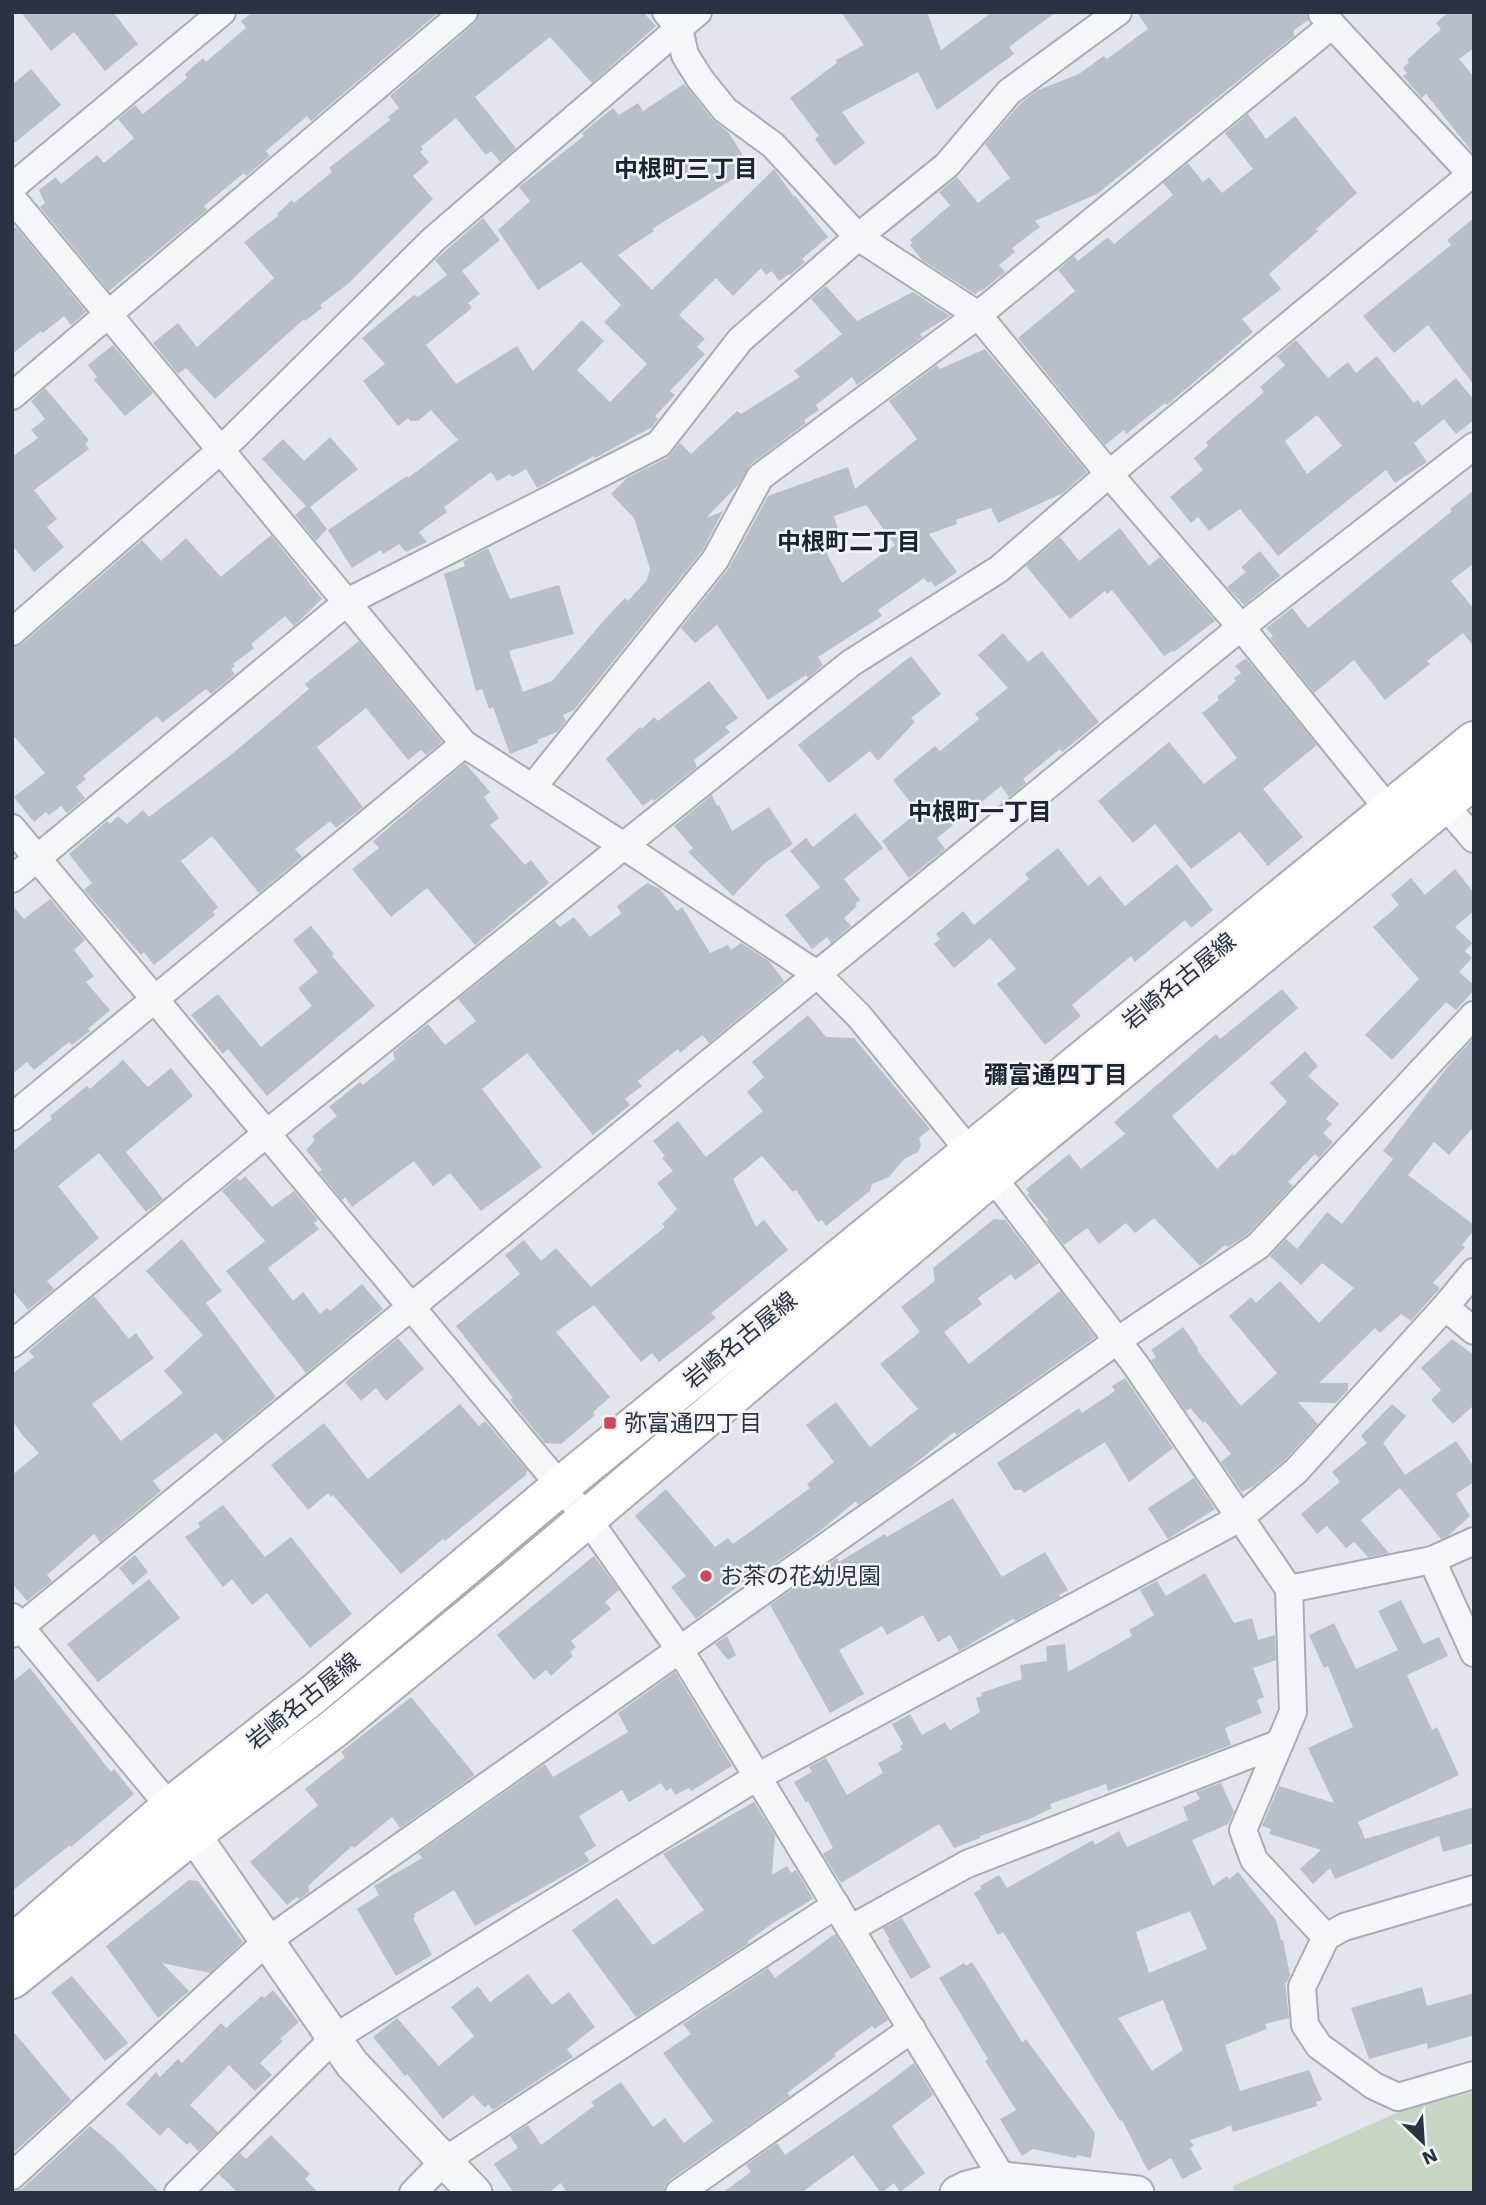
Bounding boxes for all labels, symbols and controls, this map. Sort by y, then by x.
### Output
district label: 中根町三丁目 [614,155,758,183]
district label: 中根町二丁目 [777,528,921,556]
district label: 中根町一丁目 [908,798,1052,826]
street label: 岩崎名古屋線 [1117,927,1241,1035]
district label: 彌富通四丁目 [984,1061,1128,1089]
street label: 岩崎名古屋線 [678,1286,802,1394]
place label: 弥富通四丁目 [624,1410,762,1437]
marker: 弥富通四丁目 [602,1415,618,1431]
place label: お茶の花幼児園 [720,1563,881,1590]
marker: お茶の花幼児園 [698,1568,714,1584]
street label: 岩崎名古屋線 [241,1647,365,1755]
north arrow [1388,2107,1458,2177]
text: N [1419,2144,1441,2170]

